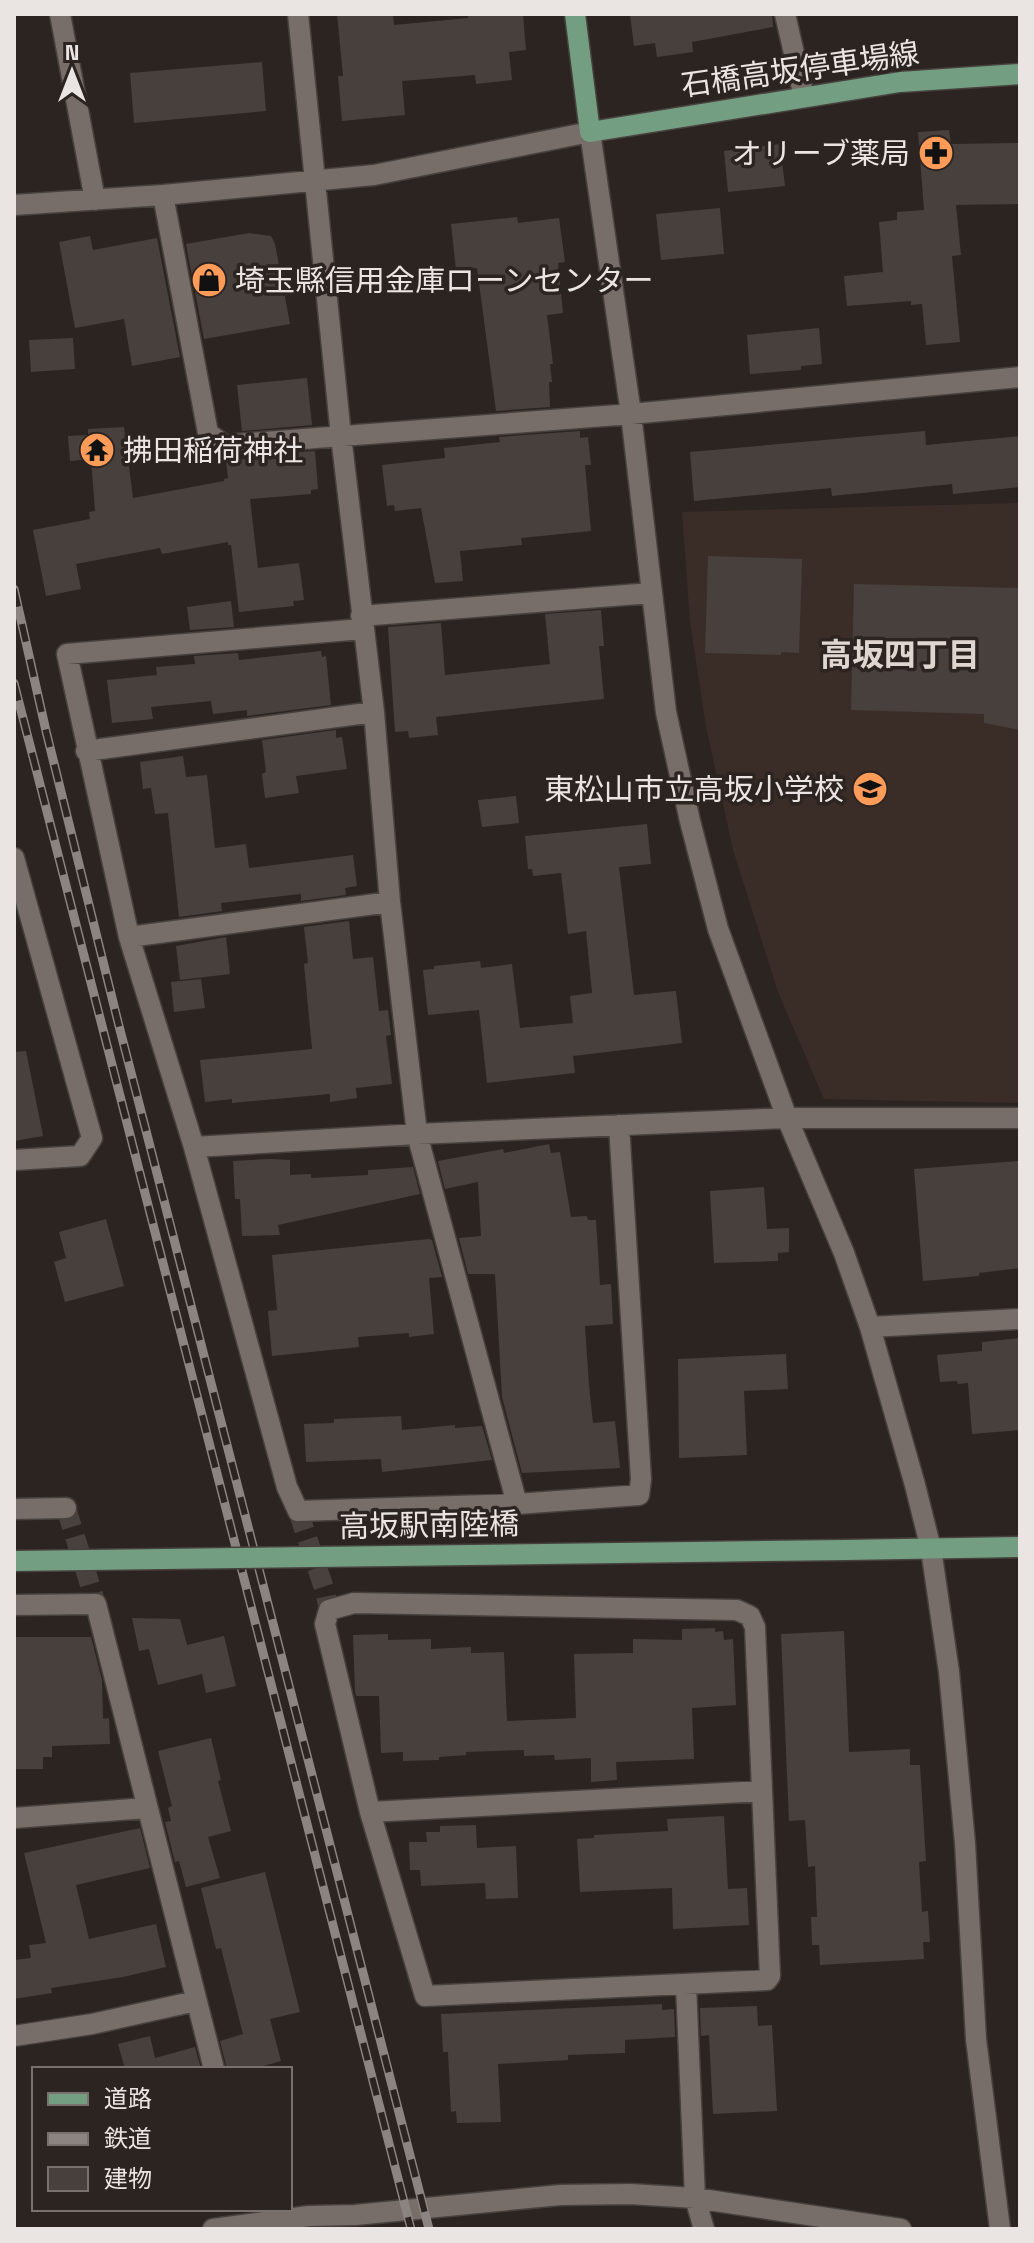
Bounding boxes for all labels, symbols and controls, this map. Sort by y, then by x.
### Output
north arrow [32,32,112,112]
street label: 石橋高坂停車場線 [678,33,922,105]
text: N [65,38,79,66]
place label: オリーブ薬局 [732,134,910,173]
pharmacy icon: オリーブ薬局 [917,134,955,172]
shop icon: 埼玉縣信用金庫ローンセンター [190,261,228,299]
place label: 埼玉縣信用金庫ローンセンター [235,261,654,300]
temple icon: 拂田稲荷神社 [78,431,116,469]
place label: 拂田稲荷神社 [123,431,303,470]
district label: 高坂四丁目 [820,635,980,675]
place label: 東松山市立高坂小学校 [544,770,844,809]
school or university icon: 東松山市立高坂小学校 [851,770,889,808]
street label: 高坂駅南陸橋 [339,1504,519,1546]
legend [32,2067,292,2211]
text: 道路 [104,2083,152,2114]
text: 鉄道 [104,2123,152,2154]
text: 建物 [104,2163,152,2194]

